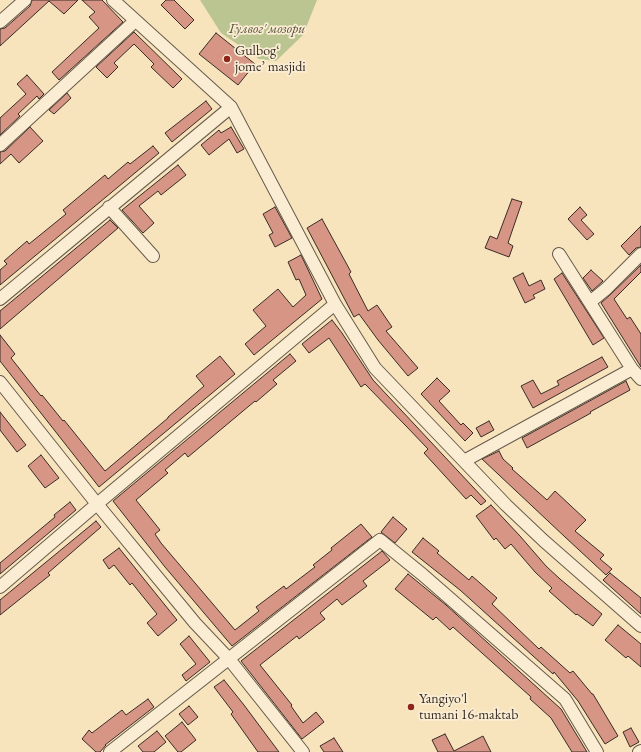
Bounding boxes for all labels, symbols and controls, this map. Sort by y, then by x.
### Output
park label: Гулвог' мозори [229,21,305,37]
place label: Gulbog‘ jome’ masjidi [235,43,306,76]
marker: Gulbog‘ jome’ masjidi [222,54,232,64]
place label: Yangiyo'l tumani 16-maktab [419,691,518,724]
marker: Yangiyo'l tumani 16-maktab [406,702,416,712]

